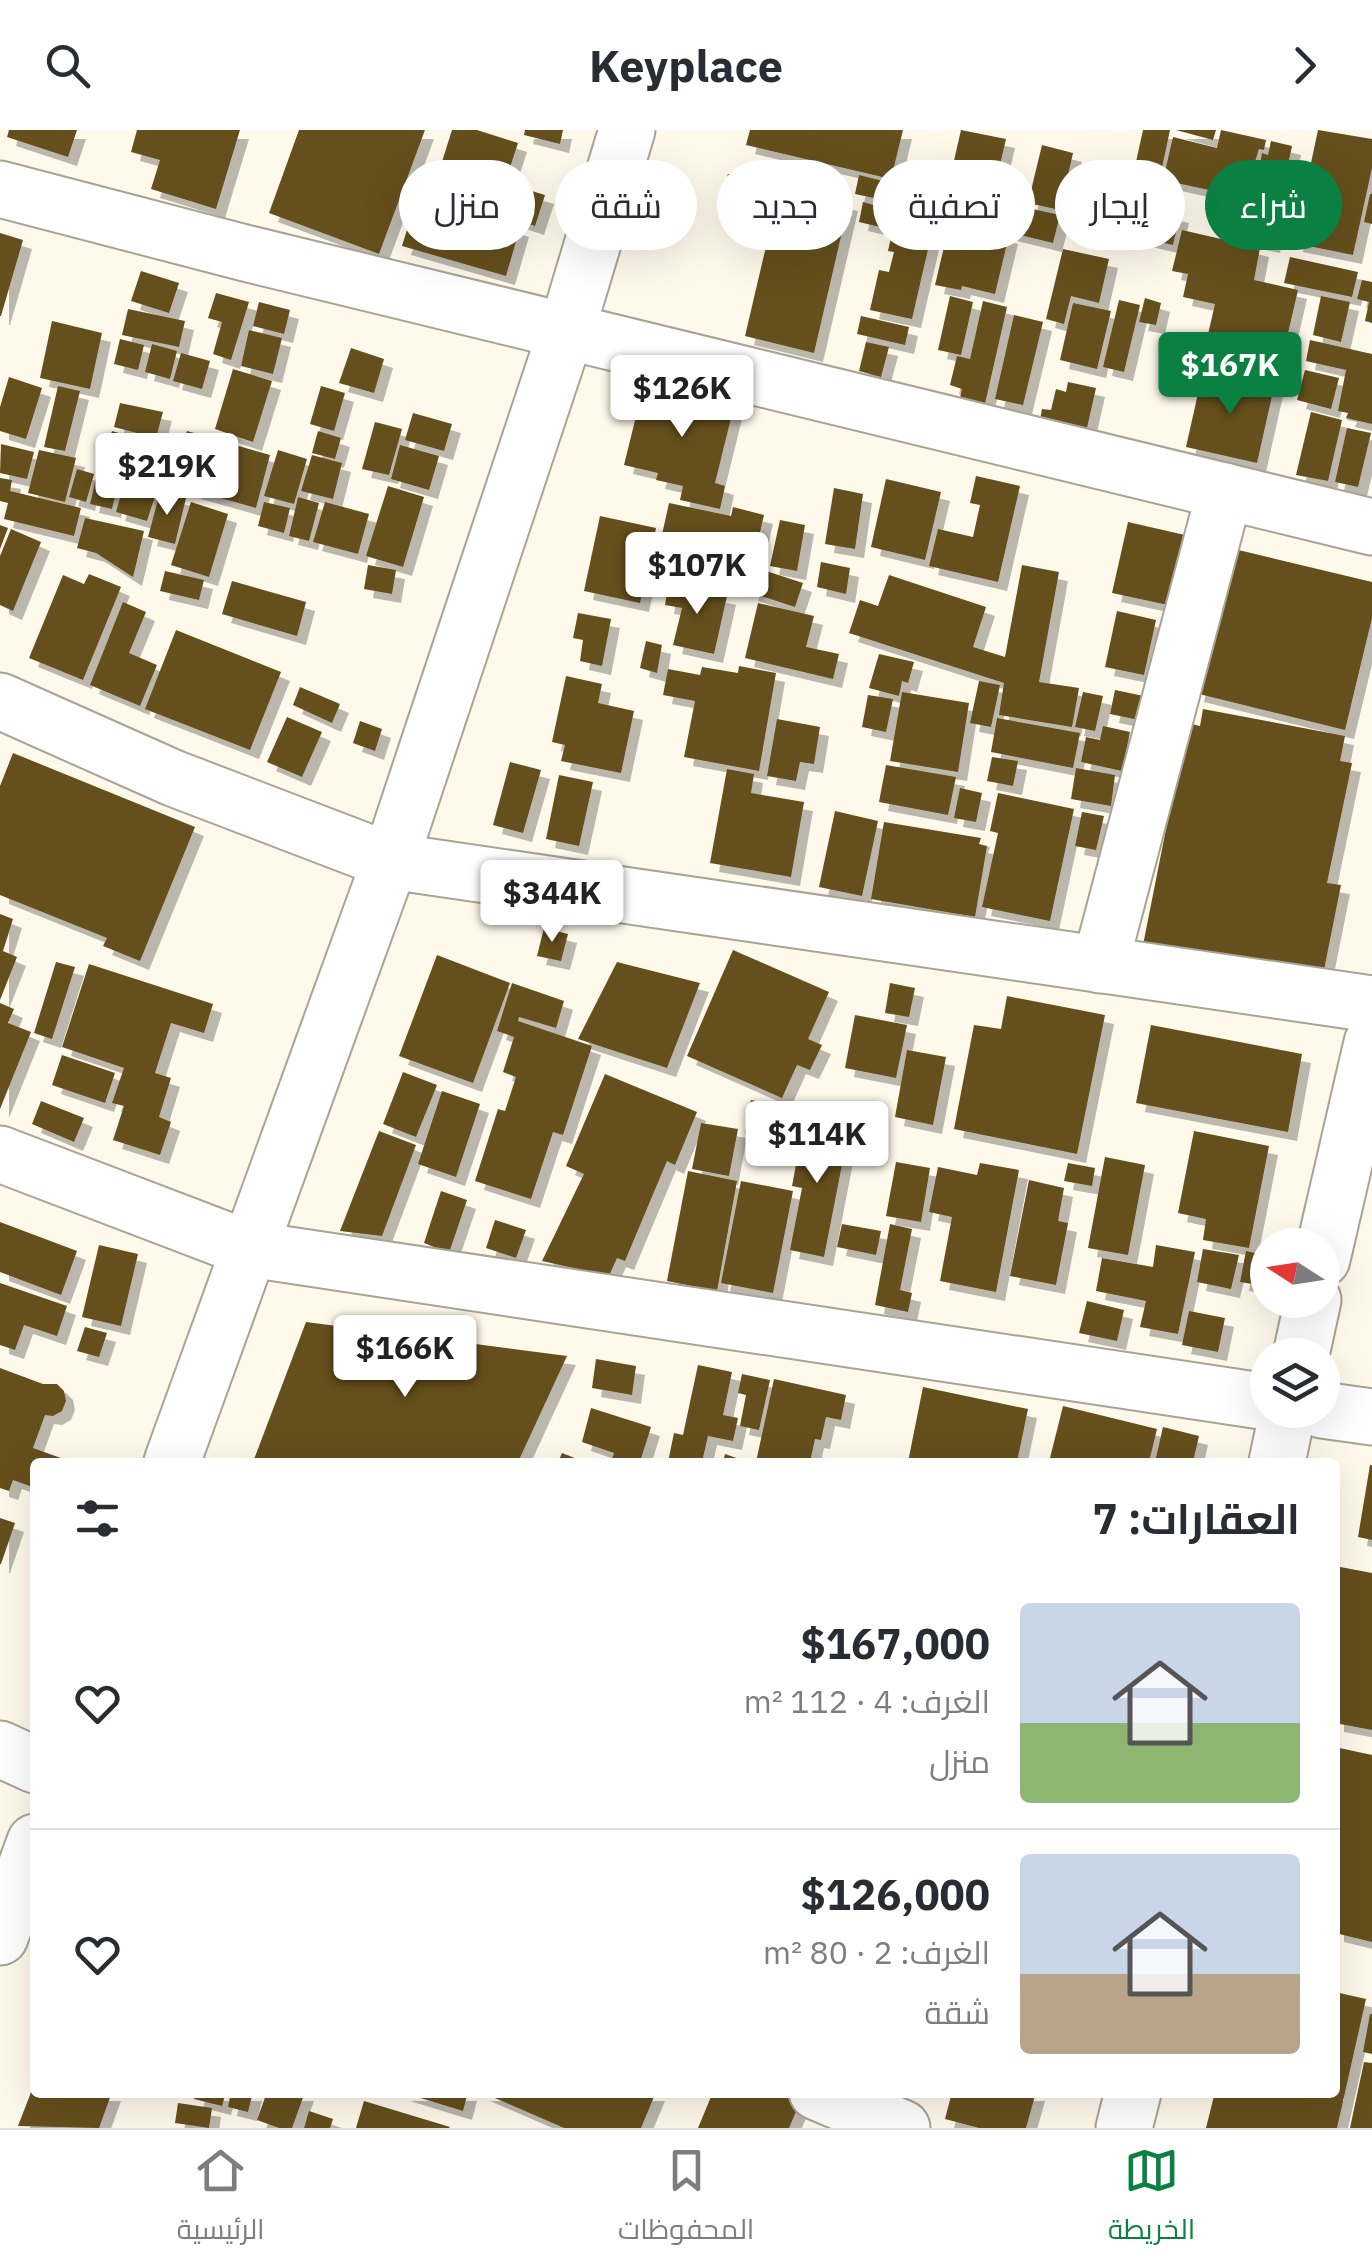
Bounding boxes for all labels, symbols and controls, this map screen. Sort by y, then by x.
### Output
text: Keyplace [589,36,783,94]
icon: search [40,38,95,93]
icon: forward [1277,38,1332,93]
chip: منزل [399,160,535,250]
chip: شقة [555,160,697,250]
chip: جديد [717,160,853,250]
chip: تصفية [873,160,1035,250]
chip: إيجار [1055,160,1185,250]
chip: شراء [1205,160,1342,250]
pin: $167K [1160,332,1300,417]
text: $167K [1180,343,1280,385]
pin: $126K [612,355,752,440]
text: $126K [632,366,732,408]
pin: $219K [97,433,237,518]
text: $219K [117,444,217,486]
pin: $107K [627,532,767,617]
text: $107K [647,543,747,585]
pin: $344K [482,860,622,945]
text: $344K [502,871,602,913]
pin: $114K [747,1101,887,1186]
text: $114K [767,1112,867,1154]
north arrow [1250,1228,1340,1318]
map controls [1250,1228,1340,1428]
pin: $166K [335,1315,475,1400]
text: $166K [355,1326,455,1368]
button: layers [1250,1338,1340,1428]
icon: filters [70,1491,125,1546]
text: العقارات: 7 [1093,1491,1300,1546]
text: $167,000 [801,1616,990,1671]
icon: home [1100,1643,1220,1763]
icon: heart [70,1676,125,1731]
text: الغرف: 4 · 112 m² [744,1680,990,1722]
text: منزل [929,1740,990,1782]
text: $126,000 [801,1867,990,1922]
icon: home [1100,1894,1220,2014]
icon: heart [70,1927,125,1982]
text: الغرف: 2 · 80 m² [763,1931,990,1973]
text: شقة [925,1991,990,2033]
tab: الرئيسية [177,2143,265,2255]
tab: المحفوظات [618,2143,754,2255]
tab: الخريطة [1108,2143,1195,2255]

